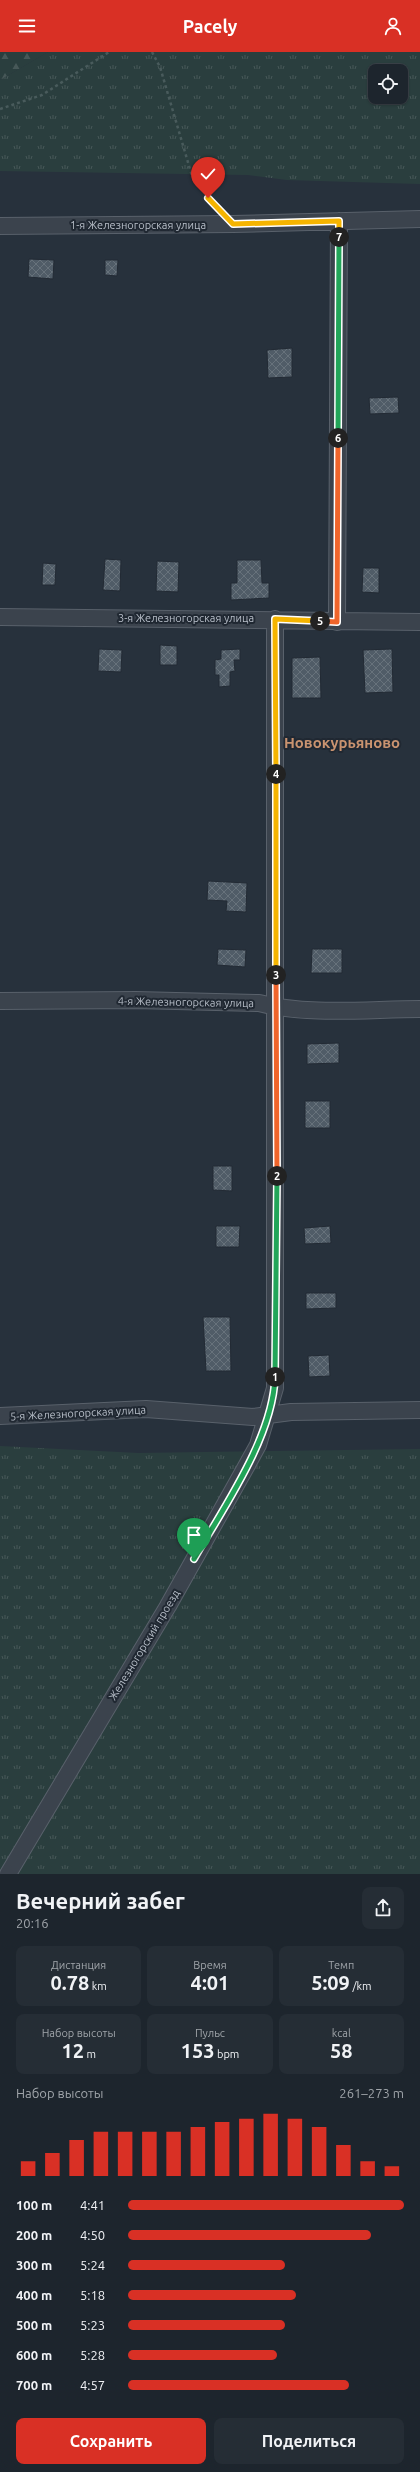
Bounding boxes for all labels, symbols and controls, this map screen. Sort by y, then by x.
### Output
icon: menu [16,15,38,37]
icon: person [382,15,404,37]
text: Pacely [183,16,237,36]
map controls [368,64,408,104]
button: locate [368,64,408,104]
pin [191,157,225,198]
icon: check [197,163,219,185]
street label: 1-я Железногорская улица [70,219,206,231]
pin: 7 [329,227,349,247]
text: 7 [336,231,342,243]
pin: 6 [328,428,348,448]
text: 6 [335,432,341,444]
pin: 5 [310,611,330,631]
street label: 3-я Железногорская улица [118,612,254,624]
text: 5 [317,615,323,627]
district label: Новокурьяново [284,734,400,751]
pin: 4 [266,764,286,784]
text: 4 [273,768,279,780]
pin: 3 [266,965,286,985]
text: 3 [273,969,279,981]
street label: 4-я Железногорская улица [118,995,254,1009]
pin: 2 [267,1166,287,1186]
text: 2 [274,1170,280,1182]
pin: 1 [265,1367,285,1387]
text: 1 [272,1371,278,1383]
street label: 5-я Железногорская улица [10,1403,146,1423]
pin [177,1518,211,1559]
icon: arrive [183,1524,205,1546]
street label: Железногорский проезд [106,1587,182,1702]
button: share [362,1887,404,1929]
text: Вечерний забег [16,1888,185,1913]
text: 20:16 [16,1916,49,1930]
text: Дистанция [51,1959,106,1971]
text: Время [193,1959,227,1971]
text: Темп [328,1959,354,1971]
text: 0.78 [50,1971,89,1994]
text: 4:01 [191,1971,229,1994]
text: 5:09 [311,1971,350,1994]
text: km [89,1980,107,1992]
text: /km [350,1980,372,1992]
text: Набор высоты [42,2027,116,2039]
text: Пульс [195,2027,225,2039]
text: kcal [332,2027,351,2039]
text: 12 [61,2039,84,2062]
text: 153 [181,2039,214,2062]
text: 58 [330,2039,353,2062]
text: m [84,2048,96,2060]
text: bpm [214,2048,239,2060]
text: Набор высоты [16,2086,103,2100]
text: 261–273 m [339,2086,404,2100]
text: 100 m [16,2198,52,2212]
text: 4:41 [80,2198,105,2212]
text: 200 m [16,2228,52,2242]
text: 4:50 [80,2228,105,2242]
text: 300 m [16,2258,52,2272]
text: 5:24 [80,2258,105,2272]
text: 400 m [16,2288,52,2302]
text: 5:18 [80,2288,105,2302]
text: 500 m [16,2318,52,2332]
text: 5:23 [80,2318,105,2332]
text: 600 m [16,2348,52,2362]
text: 5:28 [80,2348,105,2362]
text: 700 m [16,2378,52,2392]
text: 4:57 [80,2378,105,2392]
button: Сохранить [16,2418,206,2464]
button: Поделиться [214,2418,404,2464]

